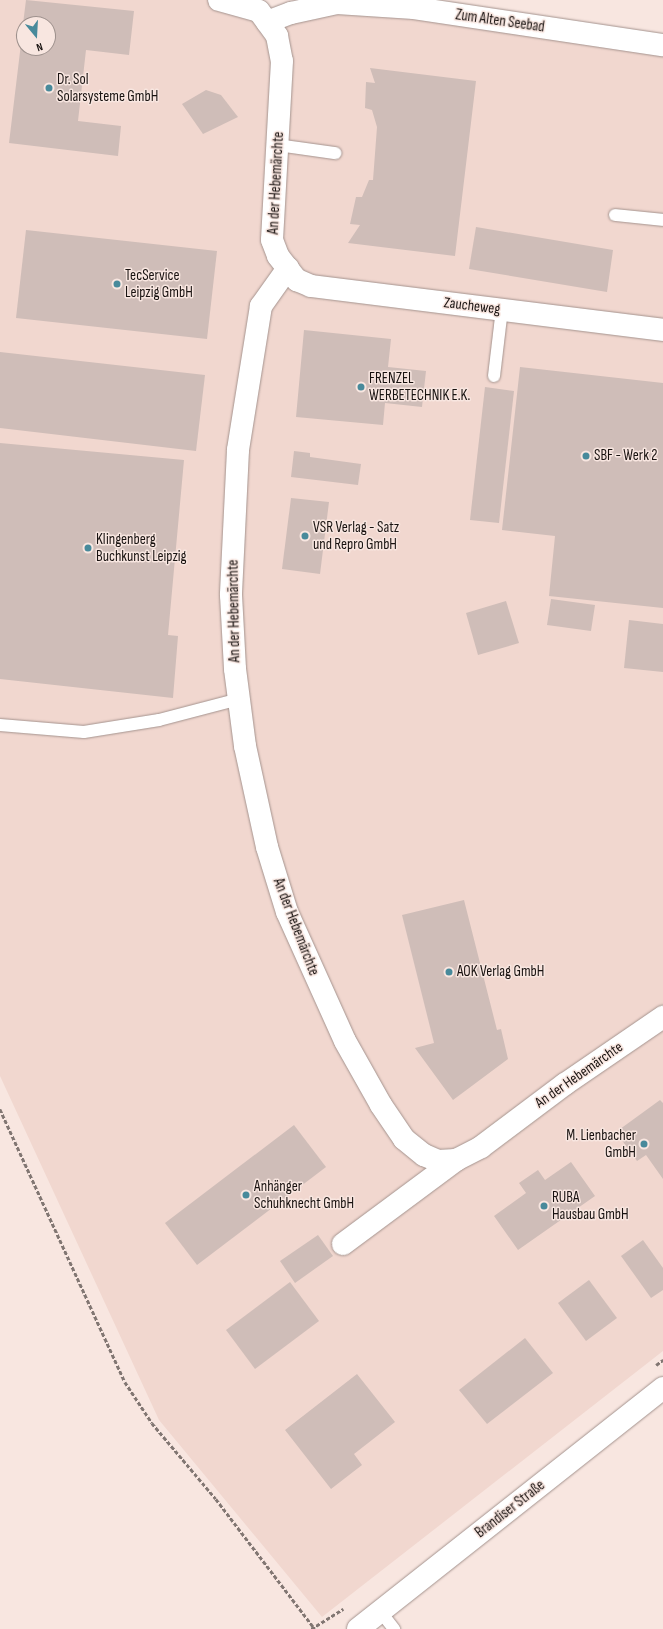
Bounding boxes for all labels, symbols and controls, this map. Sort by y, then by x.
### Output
street label: Zum Alten Seebad [454,6,546,36]
north arrow [16,16,56,56]
text: N [35,40,44,54]
place label: Dr. Sol Solarsysteme GmbH [57,70,158,105]
marker: Dr. Sol Solarsysteme GmbH [44,83,54,93]
street label: An der Hebemärchte [264,131,288,235]
place label: TecService Leipzig GmbH [125,266,193,301]
marker: TecService Leipzig GmbH [112,279,122,289]
street label: Zaucheweg [443,294,501,318]
place label: FRENZEL WERBETECHNIK E.K. [369,369,470,404]
marker: FRENZEL WERBETECHNIK E.K. [356,382,366,392]
place label: SBF - Werk 2 [594,447,657,465]
marker: SBF - Werk 2 [581,451,591,461]
place label: VSR Verlag - Satz und Repro GmbH [313,518,399,553]
place label: Klingenberg Buchkunst Leipzig [96,530,187,565]
marker: VSR Verlag - Satz und Repro GmbH [300,531,310,541]
marker: Klingenberg Buchkunst Leipzig [83,543,93,553]
street label: An der Hebemärchte [224,559,244,663]
street label: An der Hebemärchte [269,876,323,978]
place label: AOK Verlag GmbH [457,963,544,981]
marker: AOK Verlag GmbH [444,967,454,977]
street label: An der Hebemärchte [532,1038,626,1112]
place label: M. Lienbacher GmbH [566,1126,636,1161]
marker: M. Lienbacher GmbH [639,1139,649,1149]
place label: Anhänger Schuhknecht GmbH [254,1177,354,1212]
place label: RUBA Hausbau GmbH [552,1188,629,1223]
marker: Anhänger Schuhknecht GmbH [241,1190,251,1200]
marker: RUBA Hausbau GmbH [539,1201,549,1211]
street label: Brandiser Straße [472,1476,548,1542]

